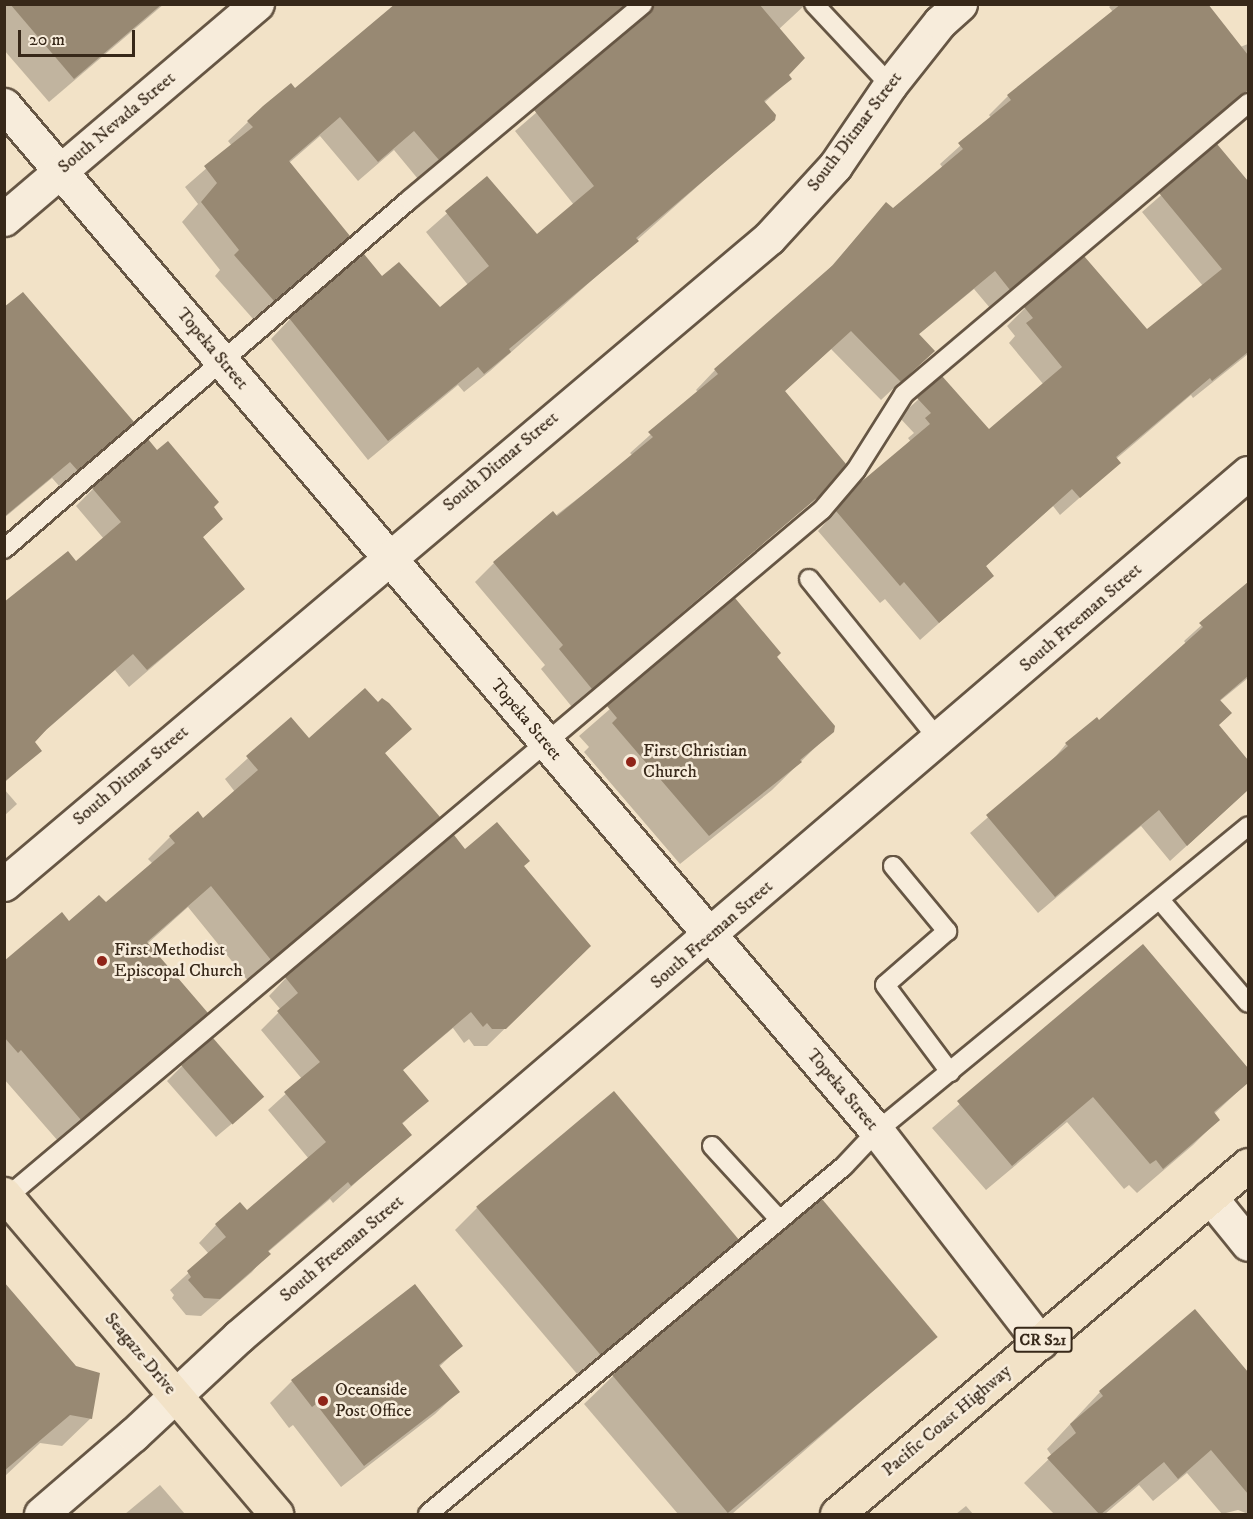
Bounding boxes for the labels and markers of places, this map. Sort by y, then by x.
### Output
place label: First Christian Church [643,741,747,783]
marker: First Christian Church [624,755,638,769]
place label: First Methodist Episcopal Church [114,940,243,982]
marker: First Methodist Episcopal Church [95,954,109,968]
place label: Oceanside Post Office [335,1380,411,1422]
marker: Oceanside Post Office [316,1394,330,1408]

